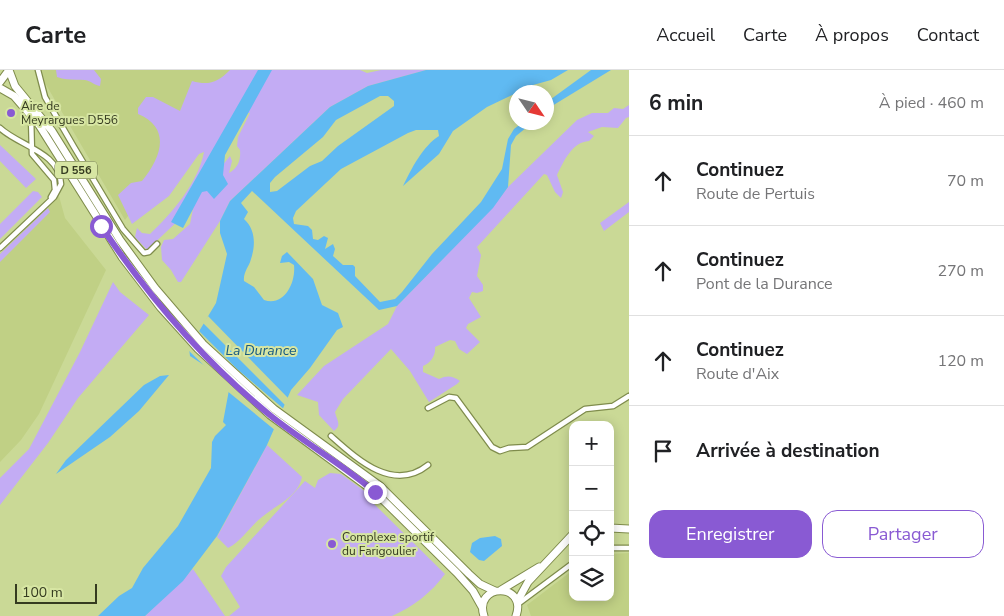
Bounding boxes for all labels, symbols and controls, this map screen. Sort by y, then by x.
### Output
text: Carte [25,19,86,51]
text: Accueil [656,23,715,47]
text: Carte [743,23,787,47]
text: À propos [815,23,889,47]
text: Contact [917,23,979,47]
north arrow [509,85,554,130]
text: 6 min [649,89,703,117]
text: À pied · 460 m [879,92,984,114]
place label: Aire de Meyrargues D556 [21,98,118,128]
marker: Aire de Meyrargues D556 [5,107,17,119]
text: Continuez [696,157,784,183]
road number: D 556 [55,162,97,178]
icon: ahead [649,167,677,195]
text: 70 m [947,170,984,192]
text: Route de Pertuis [696,183,815,205]
route start [90,215,113,238]
text: Continuez [696,247,784,273]
icon: ahead [649,257,677,285]
text: 270 m [937,260,984,282]
text: Pont de la Durance [696,273,833,295]
text: Continuez [696,337,784,363]
water label: La Durance [226,341,297,360]
icon: ahead [649,347,677,375]
text: 120 m [937,350,984,372]
text: Route d'Aix [696,363,779,385]
map controls [569,421,614,601]
button: + [569,421,614,466]
icon: arrive [649,437,677,465]
text: Arrivée à destination [696,438,880,464]
button: − [569,466,614,511]
route end [364,481,387,504]
button: Enregistrer [649,510,812,558]
button: Partager [822,510,984,558]
button: locate [569,511,614,556]
place label: Complexe sportif du Farigoulier [342,529,435,559]
marker: Complexe sportif du Farigoulier [326,538,338,550]
button: layers [569,556,614,601]
scale bar [15,581,98,604]
text: 100 m [22,583,63,602]

